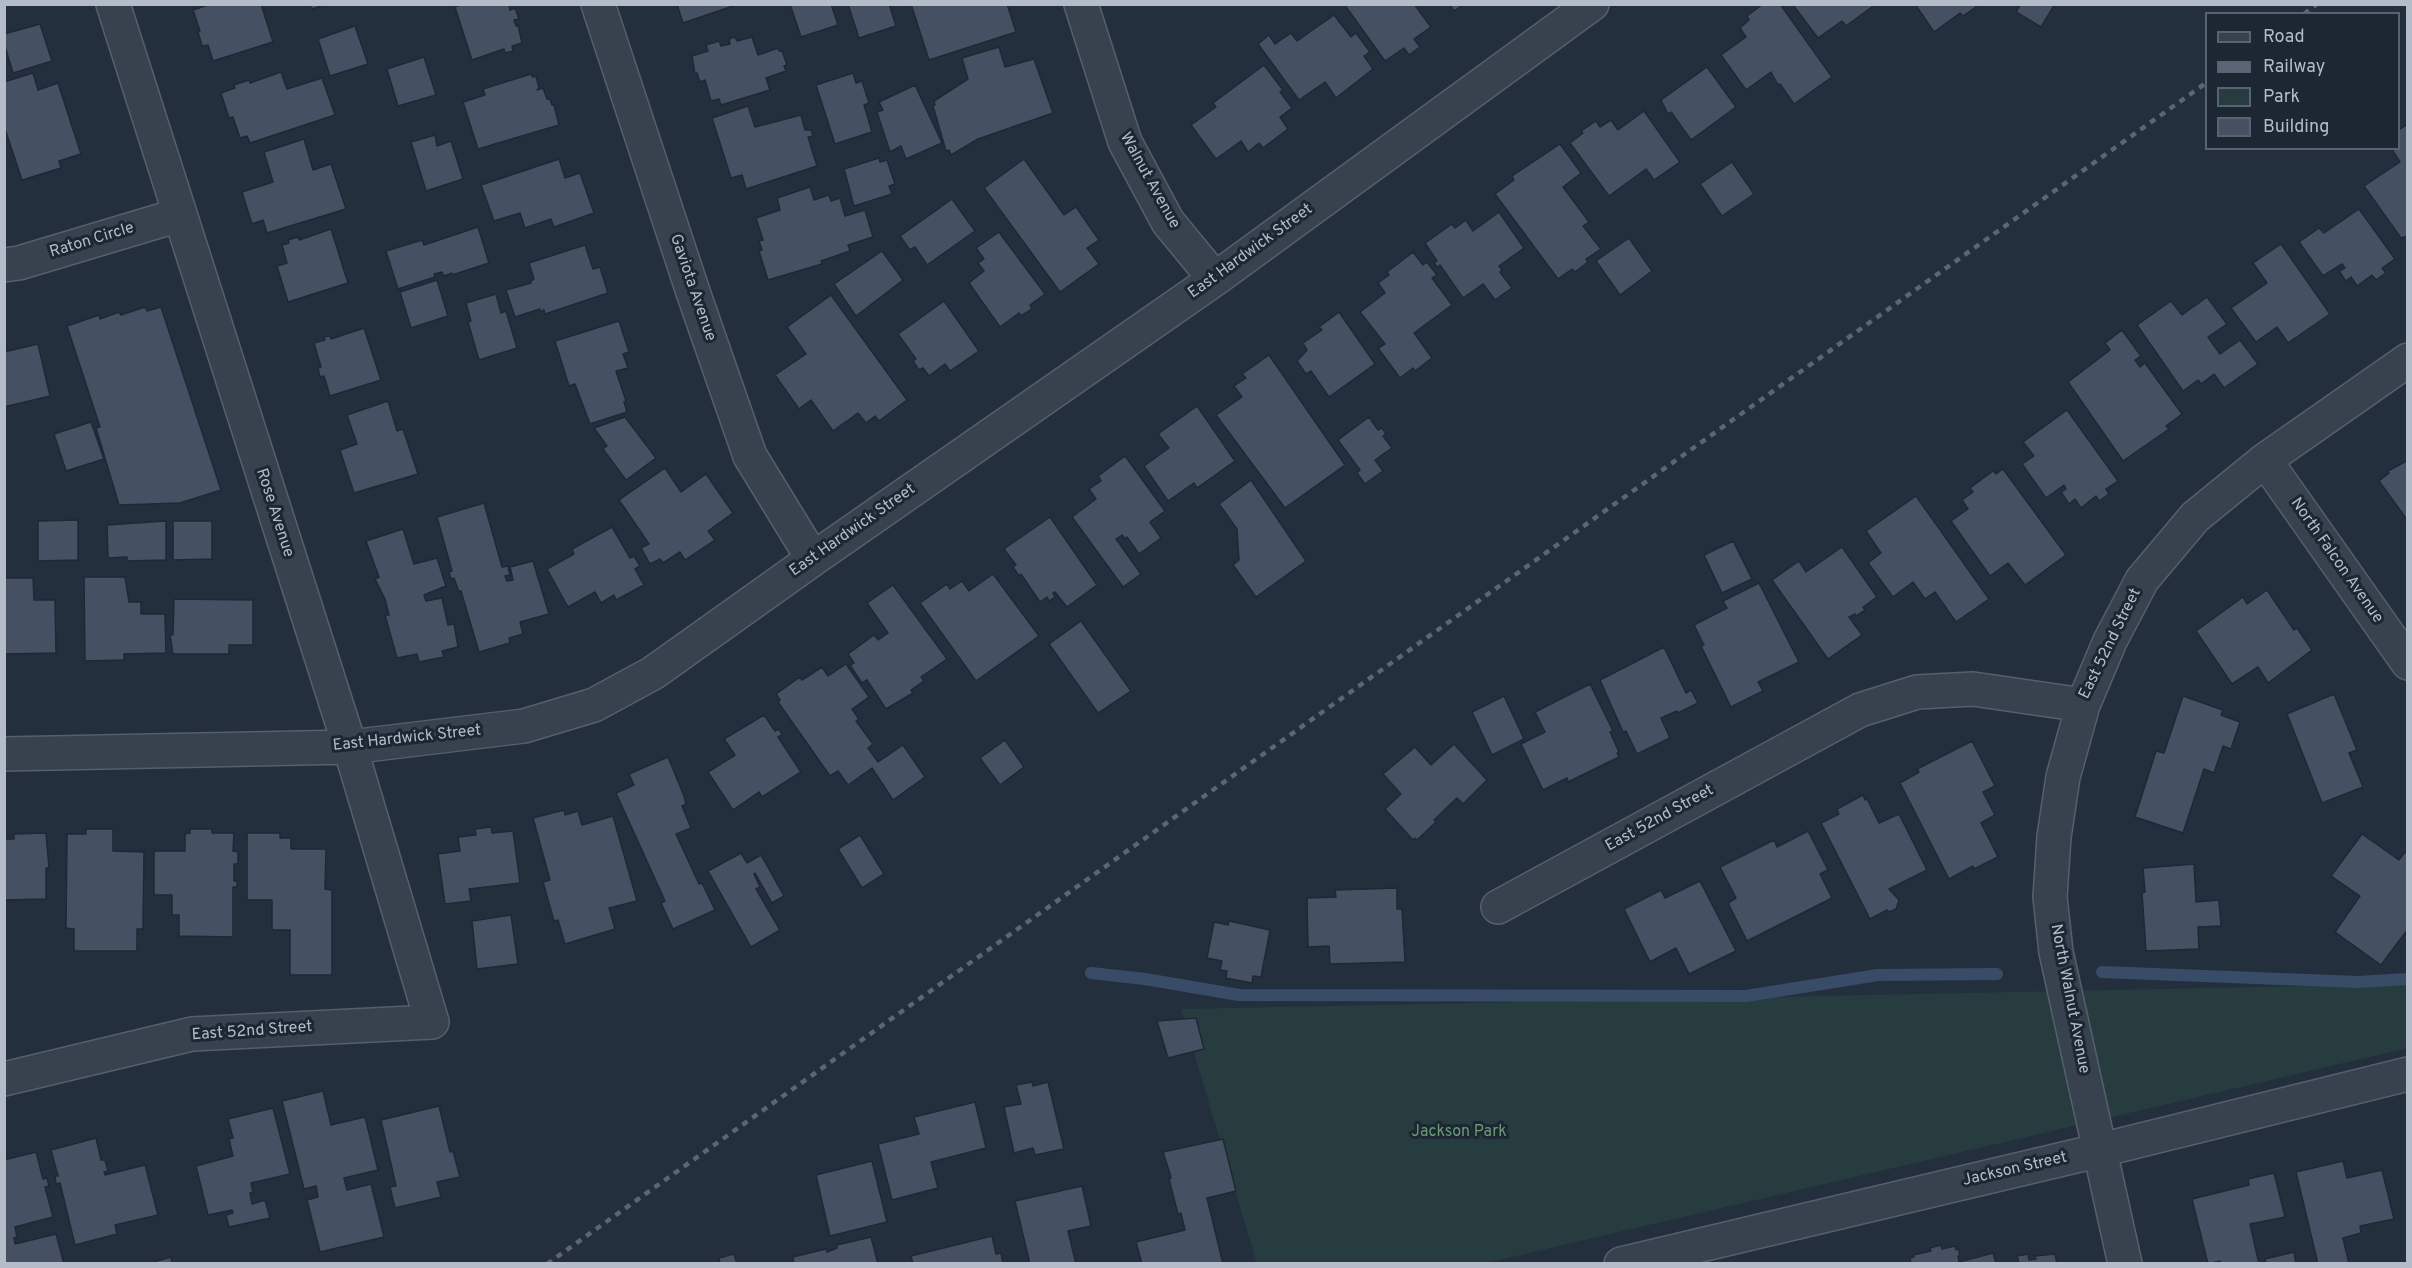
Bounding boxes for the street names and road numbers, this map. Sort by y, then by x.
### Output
street label: Walnut Avenue [1115,130,1183,232]
street label: East Hardwick Street [1185,200,1317,304]
street label: Raton Circle [47,219,137,263]
street label: Gaviota Avenue [665,232,719,344]
street label: Rose Avenue [251,466,297,560]
street label: East Hardwick Street [786,480,920,582]
street label: North Falcon Avenue [2285,495,2387,627]
street label: East 52nd Street [2076,586,2146,702]
street label: East Hardwick Street [332,722,482,756]
street label: East 52nd Street [1603,781,1717,857]
street label: North Walnut Avenue [2045,923,2093,1075]
street label: East 52nd Street [191,1018,313,1046]
street label: Jackson Street [1961,1149,2069,1191]

